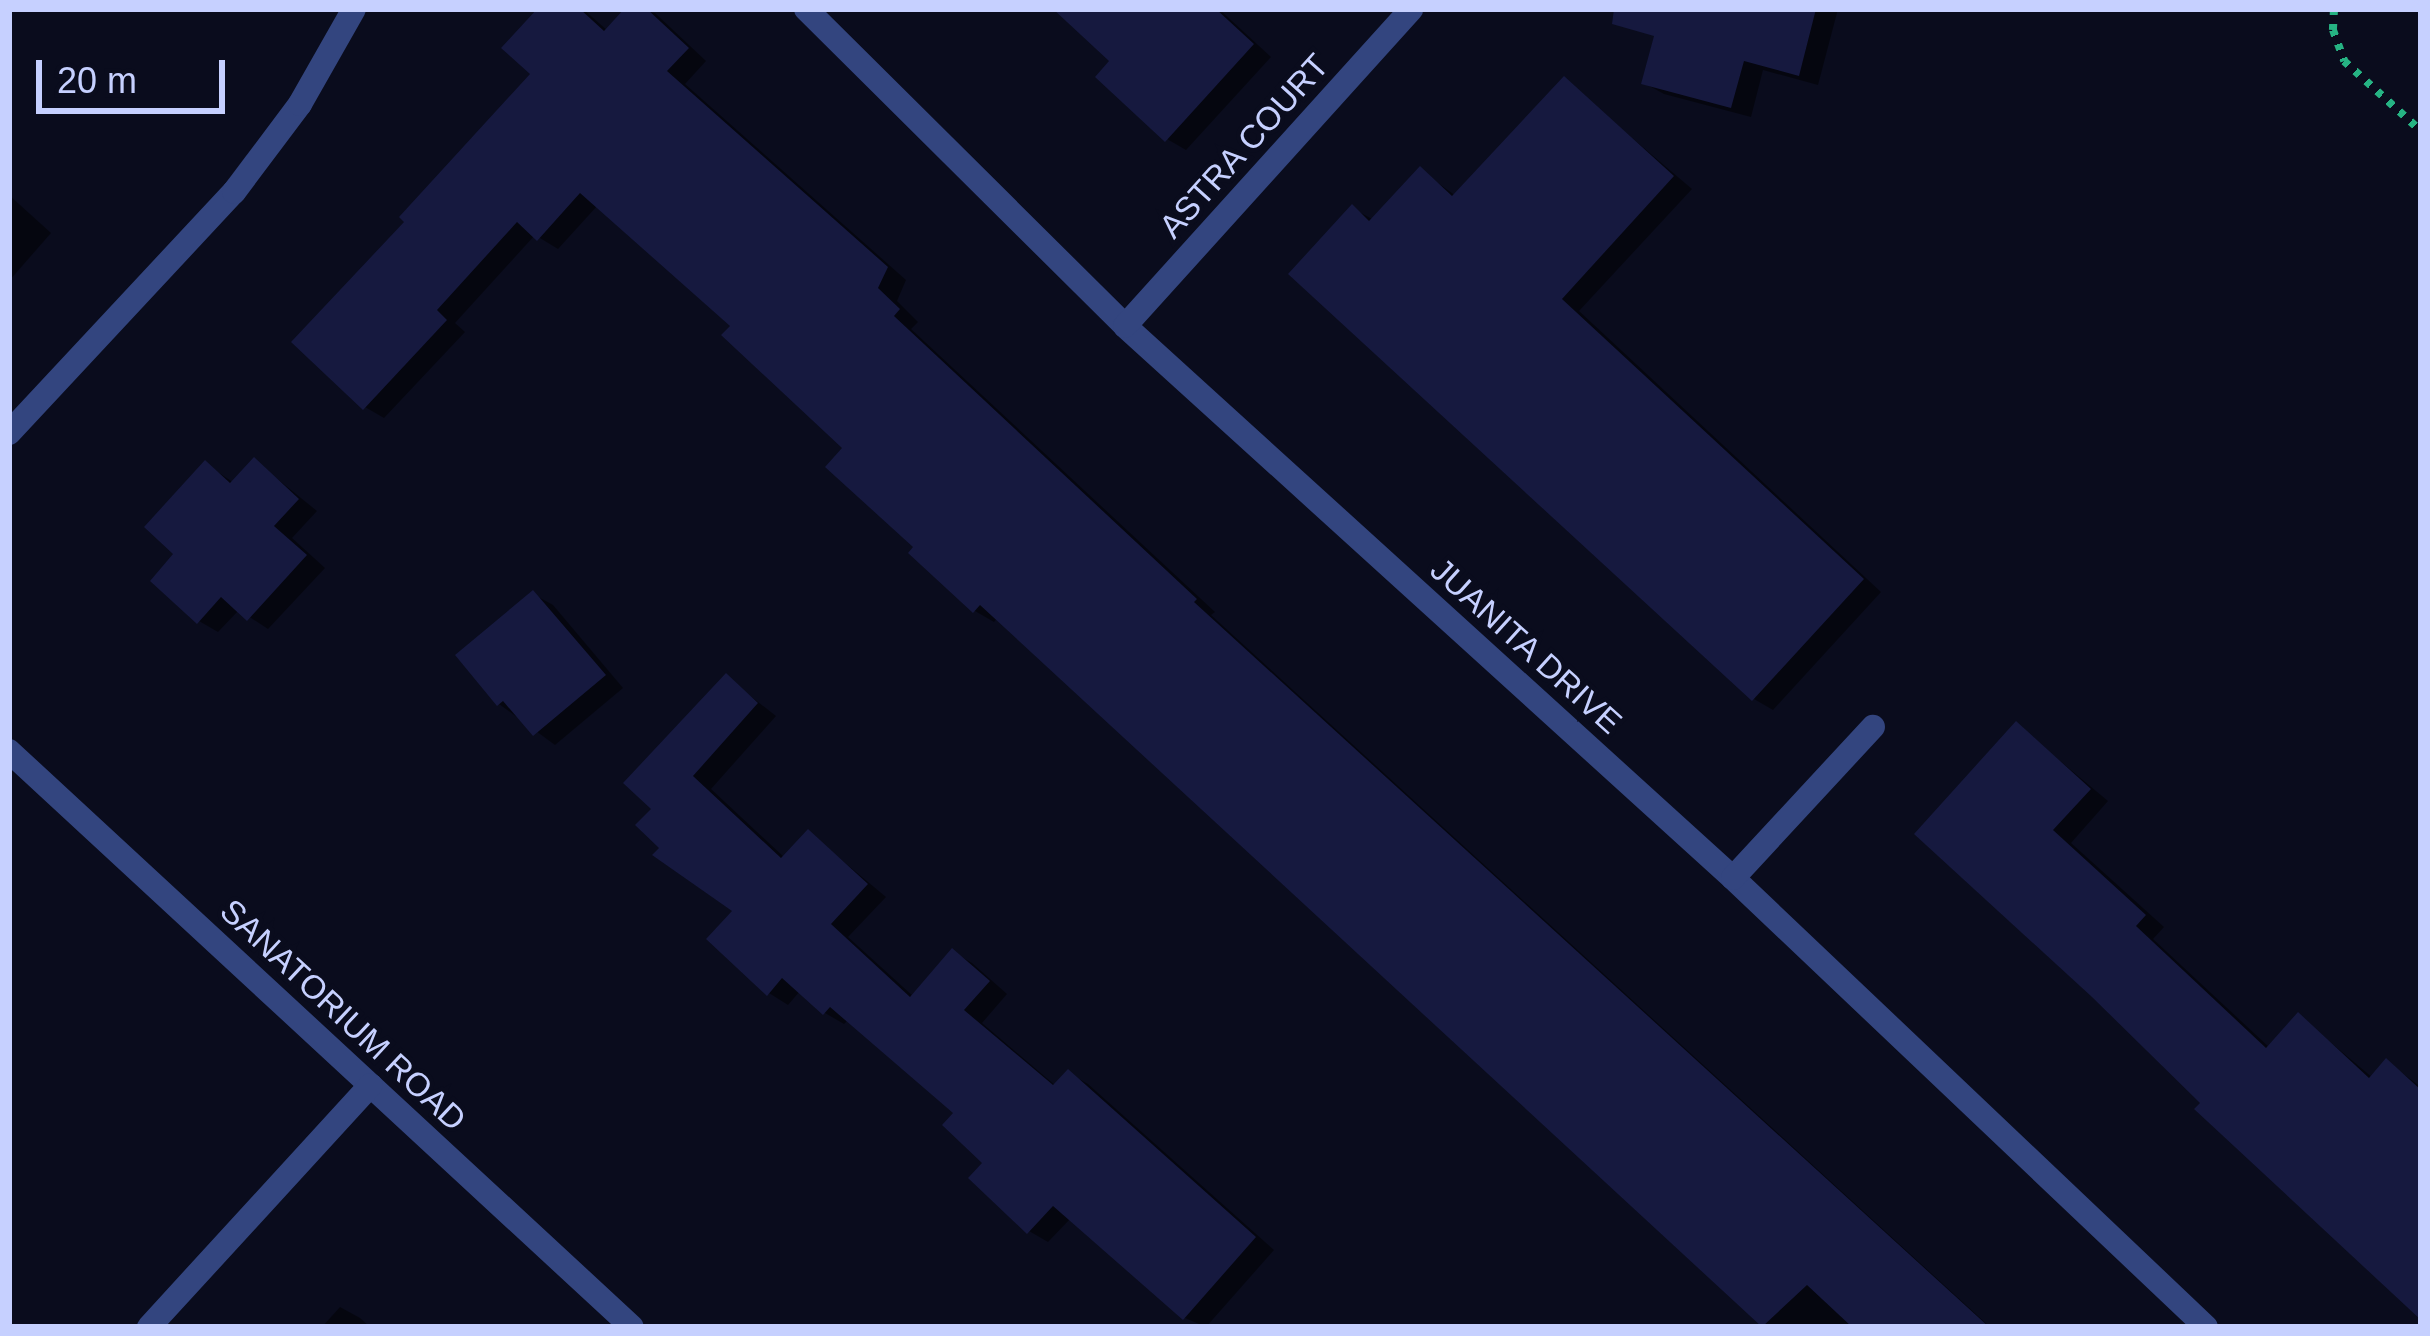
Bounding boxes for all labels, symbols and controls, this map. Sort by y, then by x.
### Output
scale bar [42,36,231,110]
street label: ASTRA COURT [1150,45,1338,247]
text: 20 m [57,60,137,101]
street label: JUANITA DRIVE [1422,549,1630,743]
street label: SANATORIUM ROAD [212,891,474,1139]

